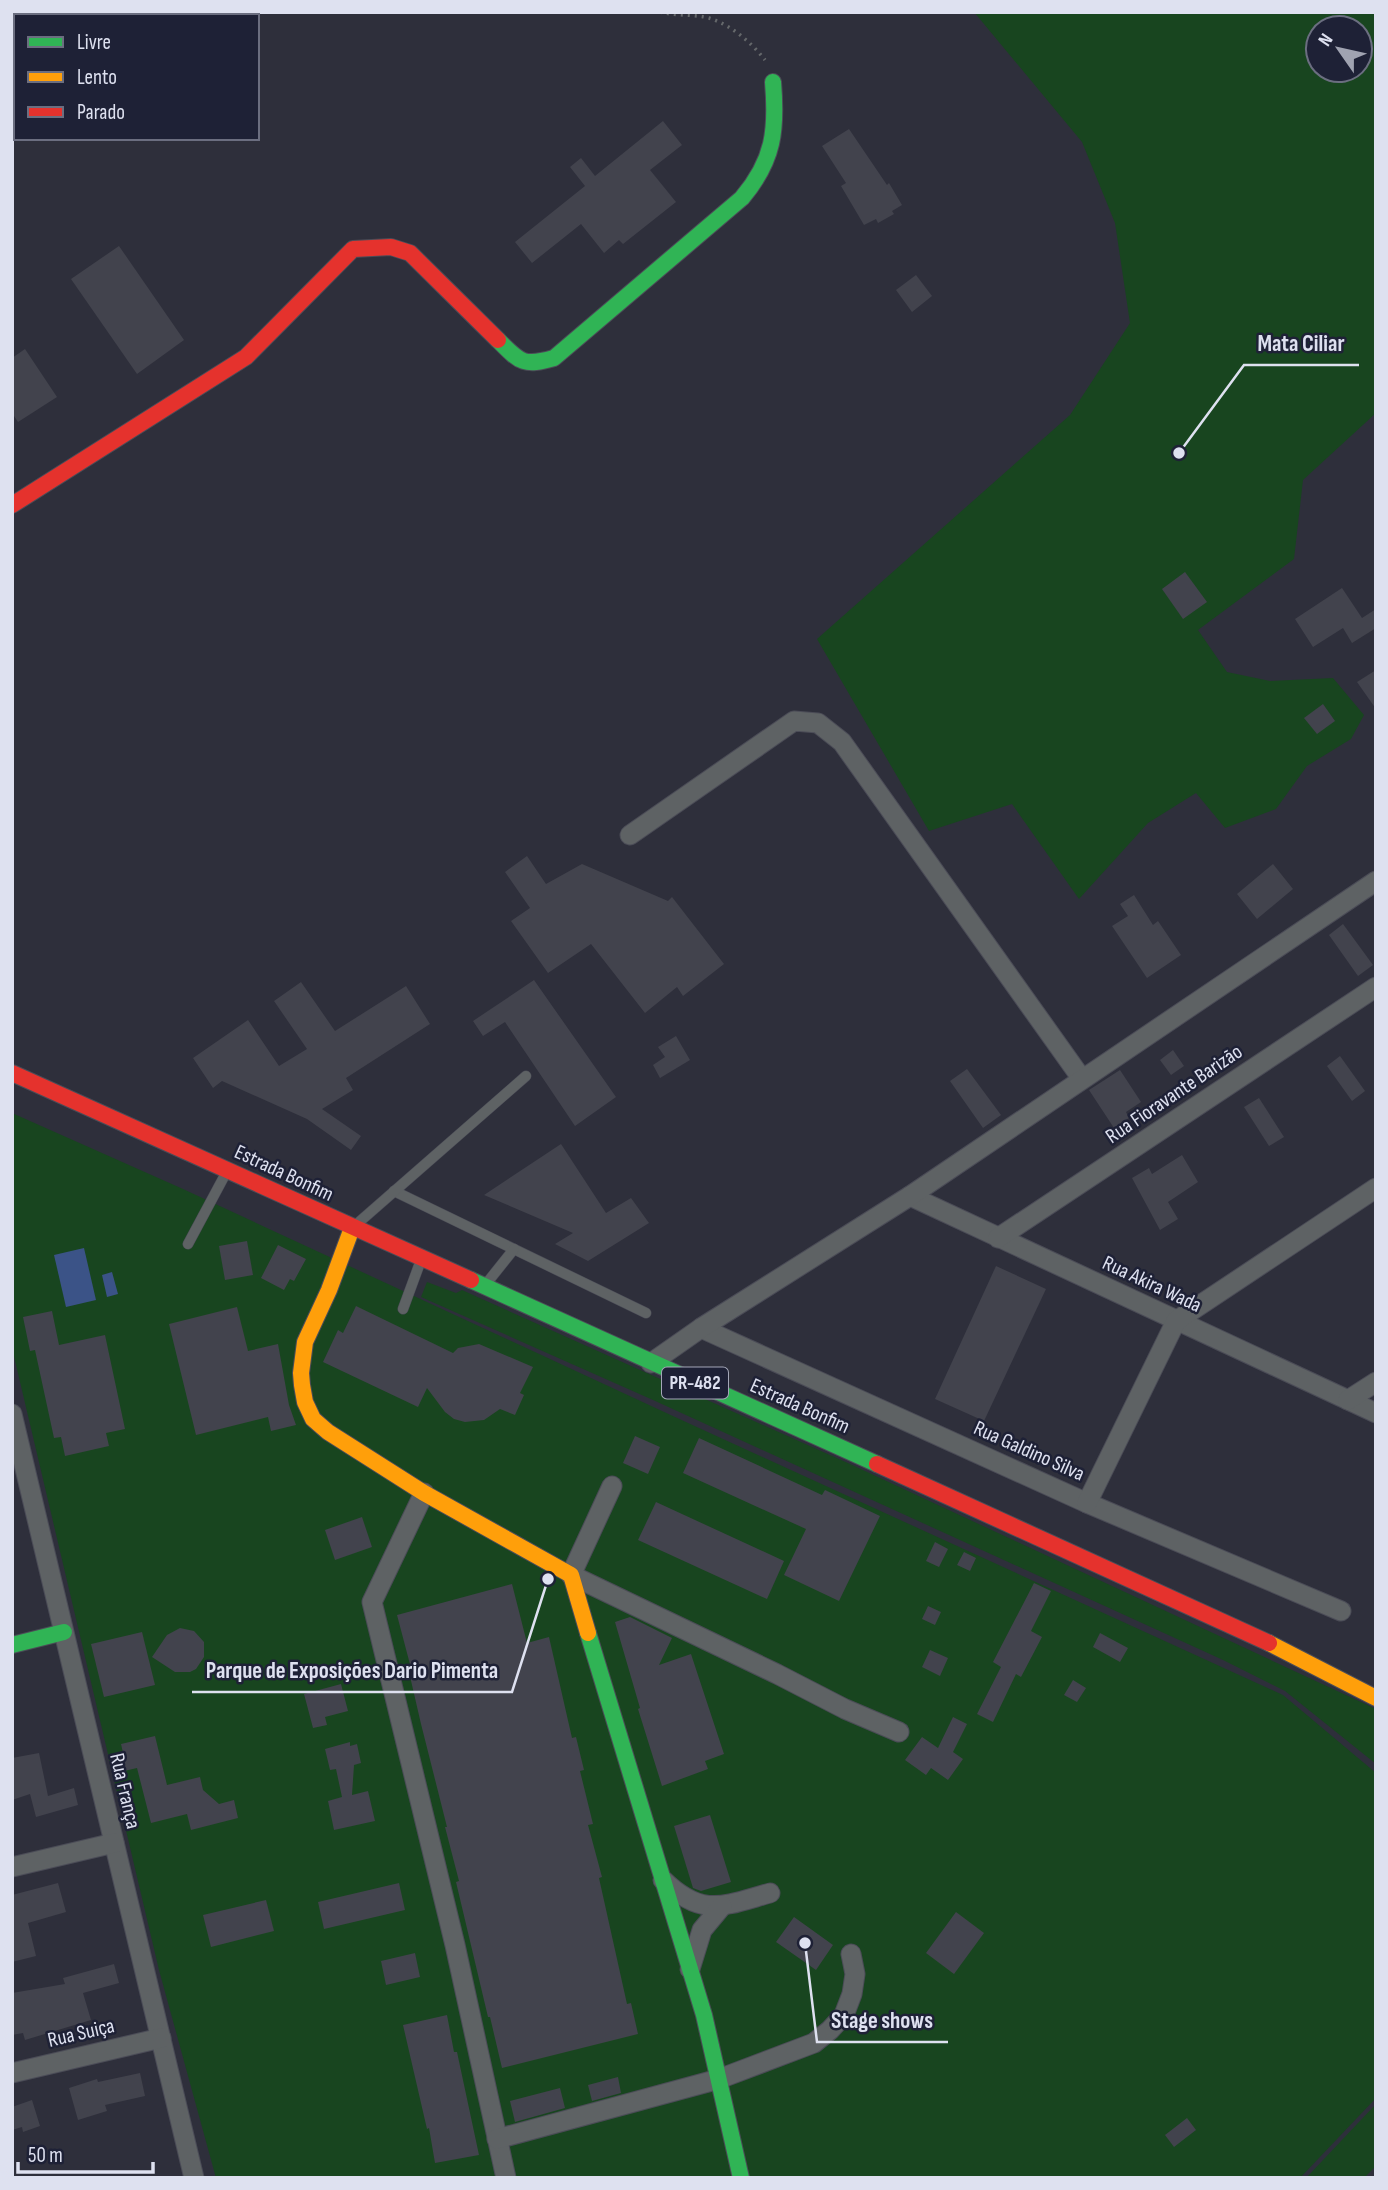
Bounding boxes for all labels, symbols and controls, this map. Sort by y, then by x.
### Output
legend [14,14,259,140]
north arrow [1304,14,1374,84]
text: Livre [77,30,111,55]
text: N [1314,30,1339,51]
text: Lento [77,65,117,90]
text: Parado [77,100,125,125]
callout: Mata Ciliar [1244,321,1359,365]
text: Mata Ciliar [1257,330,1345,358]
street label: Rua Fioravante Barizão [1101,1039,1247,1149]
street label: Estrada Bonfim [231,1139,337,1207]
street label: Rua Akira Wada [1099,1250,1205,1318]
road number: PR-482 [662,1368,728,1399]
street label: Estrada Bonfim [746,1373,854,1439]
street label: Rua Galdino Silva [970,1415,1088,1487]
callout: Parque de Exposições Dario Pimenta [192,1648,512,1692]
text: Parque de Exposições Dario Pimenta [206,1657,498,1685]
street label: Rua França [104,1751,146,1831]
callout: Stage shows [817,1998,948,2042]
text: Stage shows [831,2007,933,2035]
street label: Rua Suiça [45,2013,117,2053]
scale bar [18,2130,152,2174]
text: 50 m [28,2143,63,2168]

